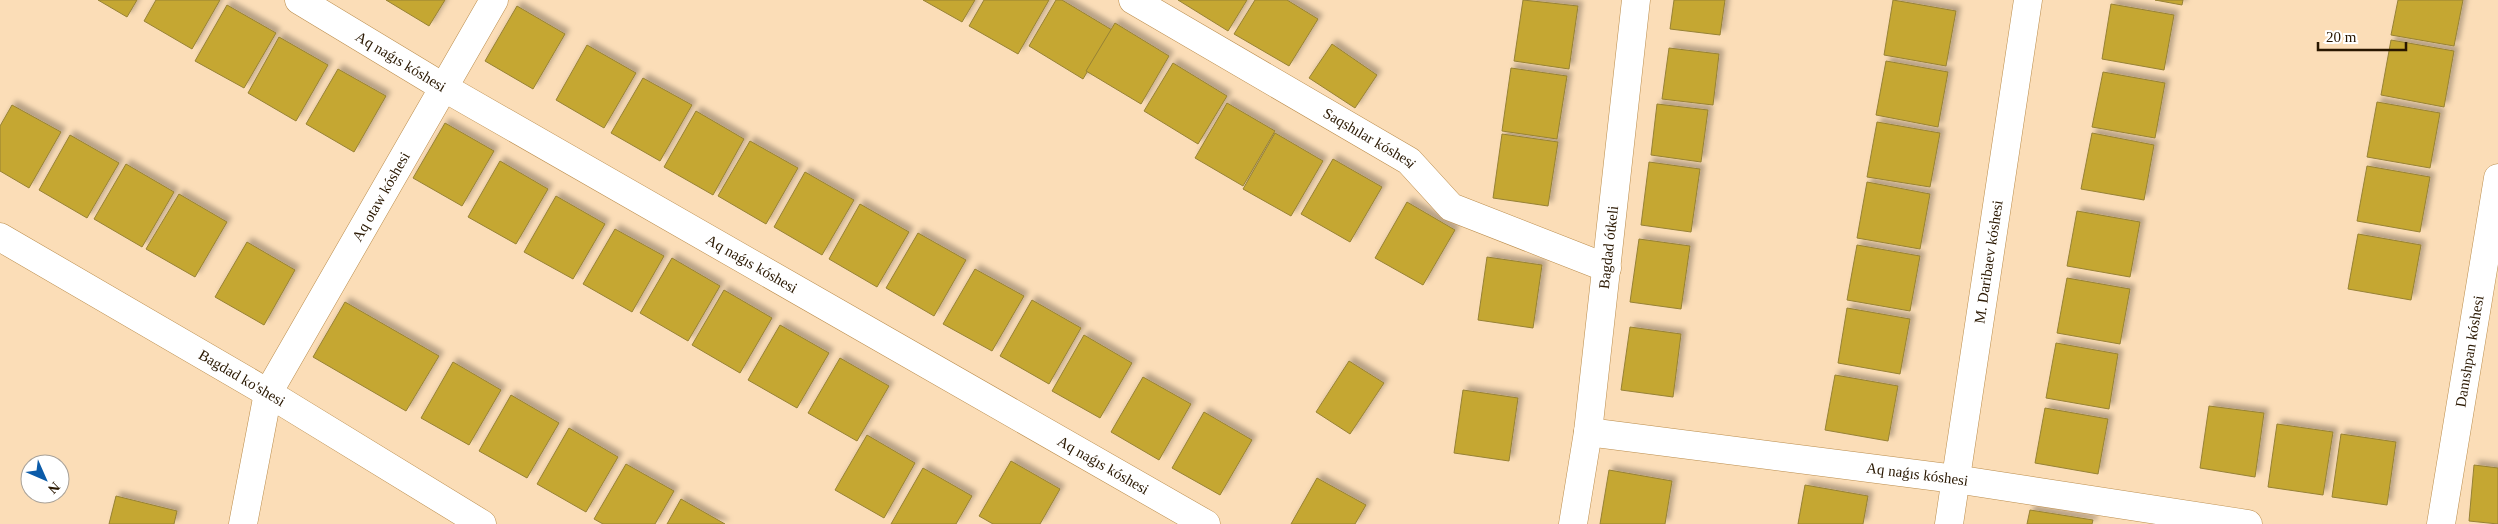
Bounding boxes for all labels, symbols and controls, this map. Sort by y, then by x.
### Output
scale bar [2318,20,2406,52]
street label: Aq naǵıs kóshesi [353,28,449,95]
text: 20 m [2326,29,2357,45]
street label: Saqshılar kóshesi [1320,105,1419,171]
street label: Aq otaw kóshesi [349,149,413,244]
street label: M. Daribaev kóshesi [1971,199,2006,325]
street label: Bagdad ótkeli [1596,205,1621,290]
street label: Aq naǵıs kóshesi [703,231,800,296]
street label: Danıshpan kóshesi [2452,294,2487,408]
street label: Bagdad ko'shesi [196,346,288,410]
street label: Aq naǵıs kóshesi [1055,433,1152,498]
north arrow [20,454,70,504]
street label: Aq naǵıs kóshesi [1865,460,1969,489]
text: N [45,479,63,497]

